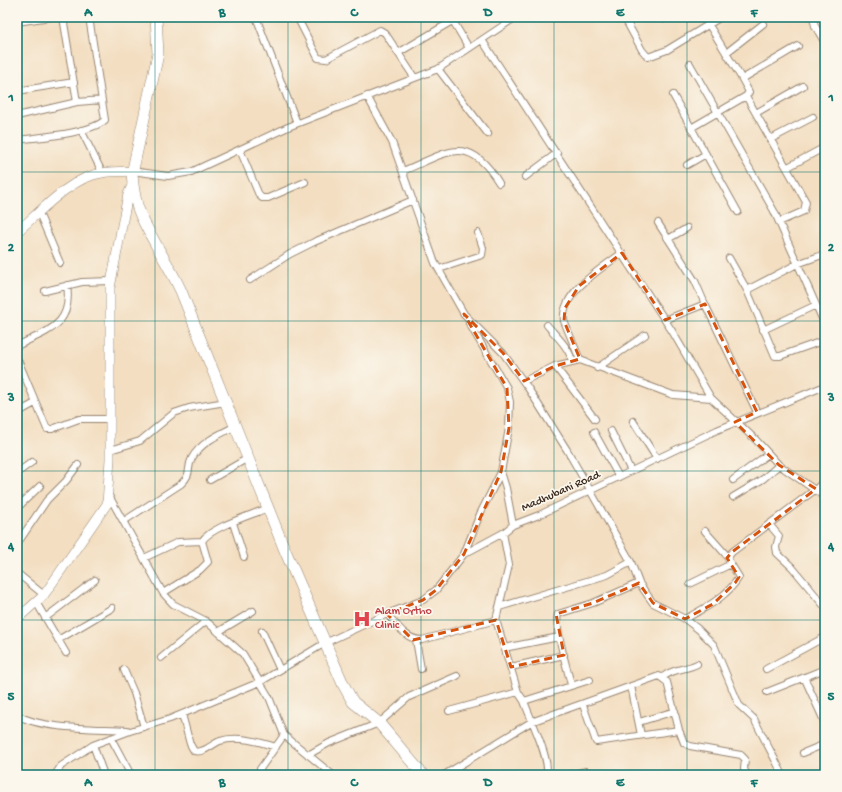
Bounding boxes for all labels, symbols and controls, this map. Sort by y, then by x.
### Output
text: A [83,6,93,21]
text: B [218,6,227,21]
text: C [349,6,359,21]
text: D [483,6,493,21]
text: E [616,6,625,21]
text: F [750,6,759,21]
text: 1 [7,91,14,106]
text: 1 [827,91,834,106]
text: 2 [8,241,15,256]
text: 2 [828,241,835,256]
text: 3 [7,391,15,406]
text: 3 [827,391,835,406]
street label: Madhubani Road [520,468,603,516]
text: 4 [7,540,15,555]
text: 4 [827,540,835,555]
place label: Alam Ortho Clinic [375,605,432,633]
hospital icon: Alam Ortho Clinic [352,609,372,629]
text: 5 [8,690,15,705]
text: 5 [828,690,835,705]
text: A [83,776,93,791]
text: B [218,776,227,791]
text: C [349,776,359,791]
text: D [483,776,493,791]
text: E [616,776,625,791]
text: F [750,776,759,791]

